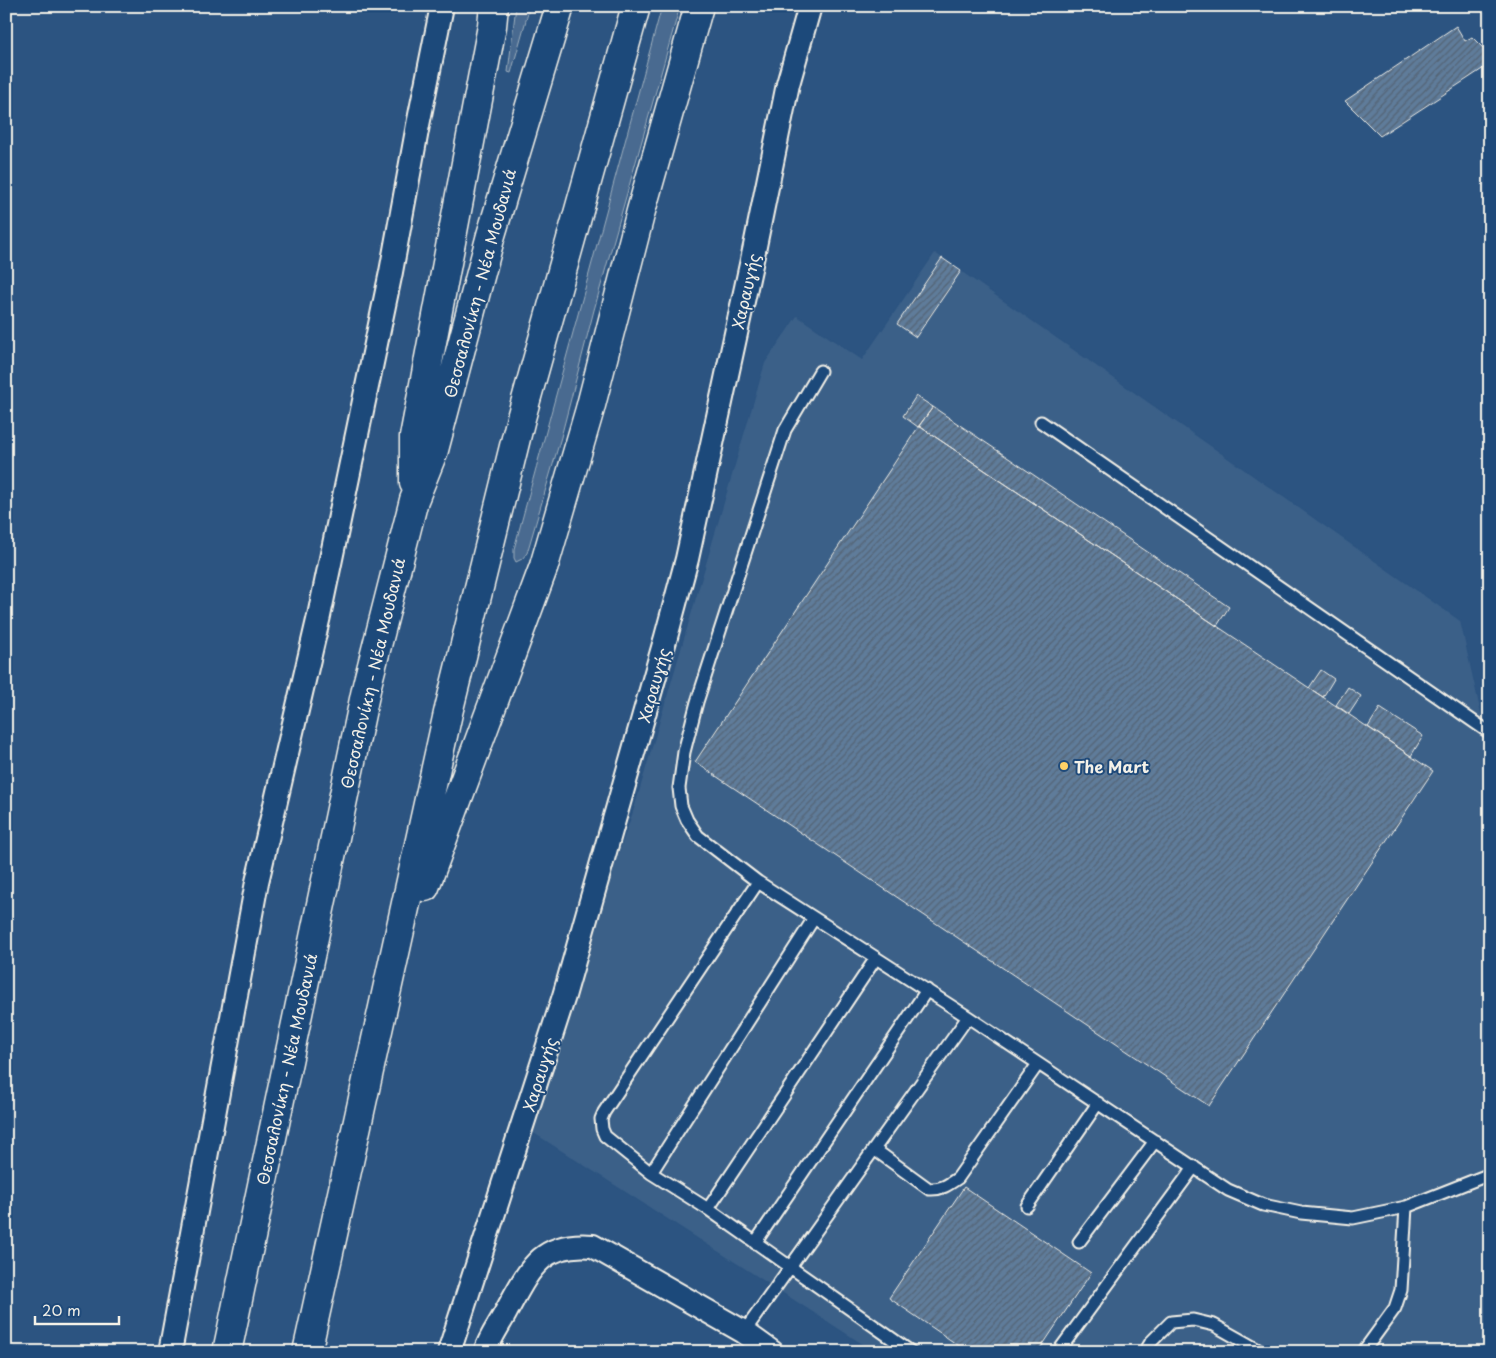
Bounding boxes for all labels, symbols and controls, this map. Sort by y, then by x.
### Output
street label: Θεσσαλονίκη - Νέα Μουδανιά [437,165,521,400]
street label: Χαραυγής [725,251,765,331]
street label: Θεσσαλονίκη - Νέα Μουδανιά [334,555,410,791]
street label: Χαραυγής [631,645,675,725]
place label: The Mart [1074,754,1150,778]
marker: The Mart [1058,760,1070,772]
street label: Θεσσαλονίκη - Νέα Μουδανιά [250,950,322,1187]
street label: Χαραυγής [516,1034,562,1114]
scale bar [35,1293,119,1325]
text: 20 m [42,1298,81,1321]

